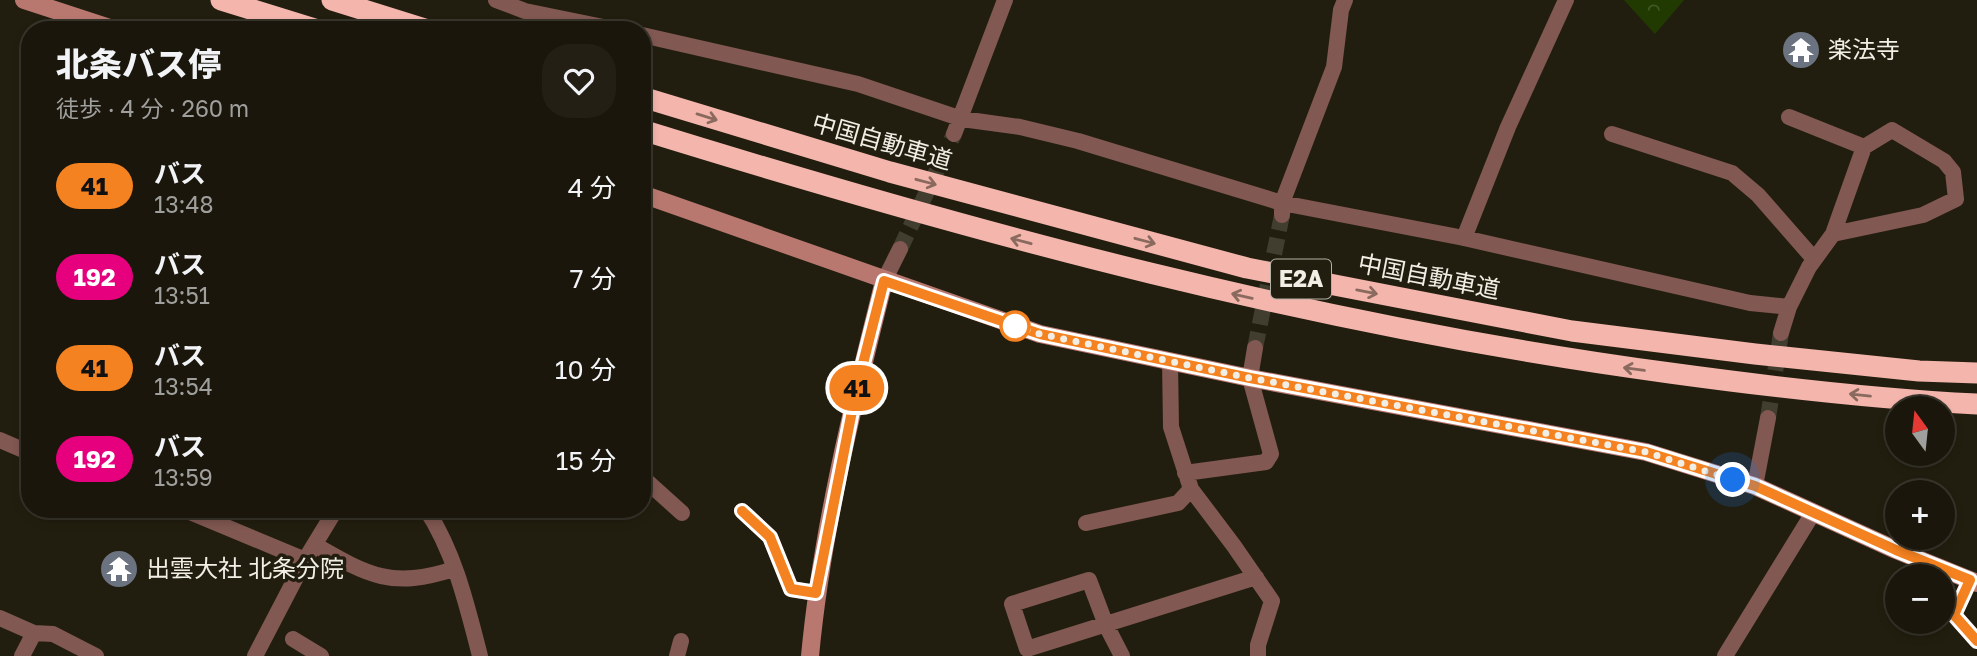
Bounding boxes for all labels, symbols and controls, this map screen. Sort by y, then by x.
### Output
temple icon: 楽法寺 [1780,29,1822,71]
place label: 楽法寺 [1828,34,1900,63]
text: 北条バス停 [56,44,221,83]
button: heart [542,44,616,118]
text: 徒歩 · 4 分 · 260 m [56,94,249,122]
street label: 中国自動車道 [809,107,956,174]
one-way arrow [696,112,718,125]
text: バス [154,158,206,189]
text: 41 [81,171,108,200]
text: 4 分 [568,172,616,203]
one-way arrow [914,176,936,189]
text: 13:48 [154,190,214,218]
one-way arrow [1010,234,1032,247]
one-way arrow [1133,235,1156,248]
street label: 中国自動車道 [1356,248,1503,303]
text: バス [154,249,206,280]
road number: E2A [1271,260,1331,298]
text: 192 [73,262,116,291]
text: 7 分 [570,263,616,294]
text: 13:51 [154,281,210,309]
one-way arrow [1355,286,1378,300]
one-way arrow [1231,289,1254,303]
unlabelled marker [1000,311,1030,341]
text: バス [154,340,206,371]
text: 41 [81,353,108,382]
text: 10 分 [555,354,616,385]
one-way arrow [1623,362,1646,375]
line badge: 41 [826,365,888,411]
text: 13:54 [154,372,213,400]
text: 41 [843,373,871,402]
one-way arrow [1849,389,1872,402]
north arrow [1885,396,1955,466]
map controls [1885,396,1955,634]
text: バス [154,431,206,462]
text: 192 [73,444,116,473]
text: 15 分 [556,445,616,476]
your location [1715,462,1750,497]
text: 13:59 [154,463,213,491]
button: + [1885,480,1955,550]
temple icon: 出雲大社 北条分院 [98,548,140,590]
place label: 出雲大社 北条分院 [146,553,344,582]
button: − [1885,564,1955,634]

